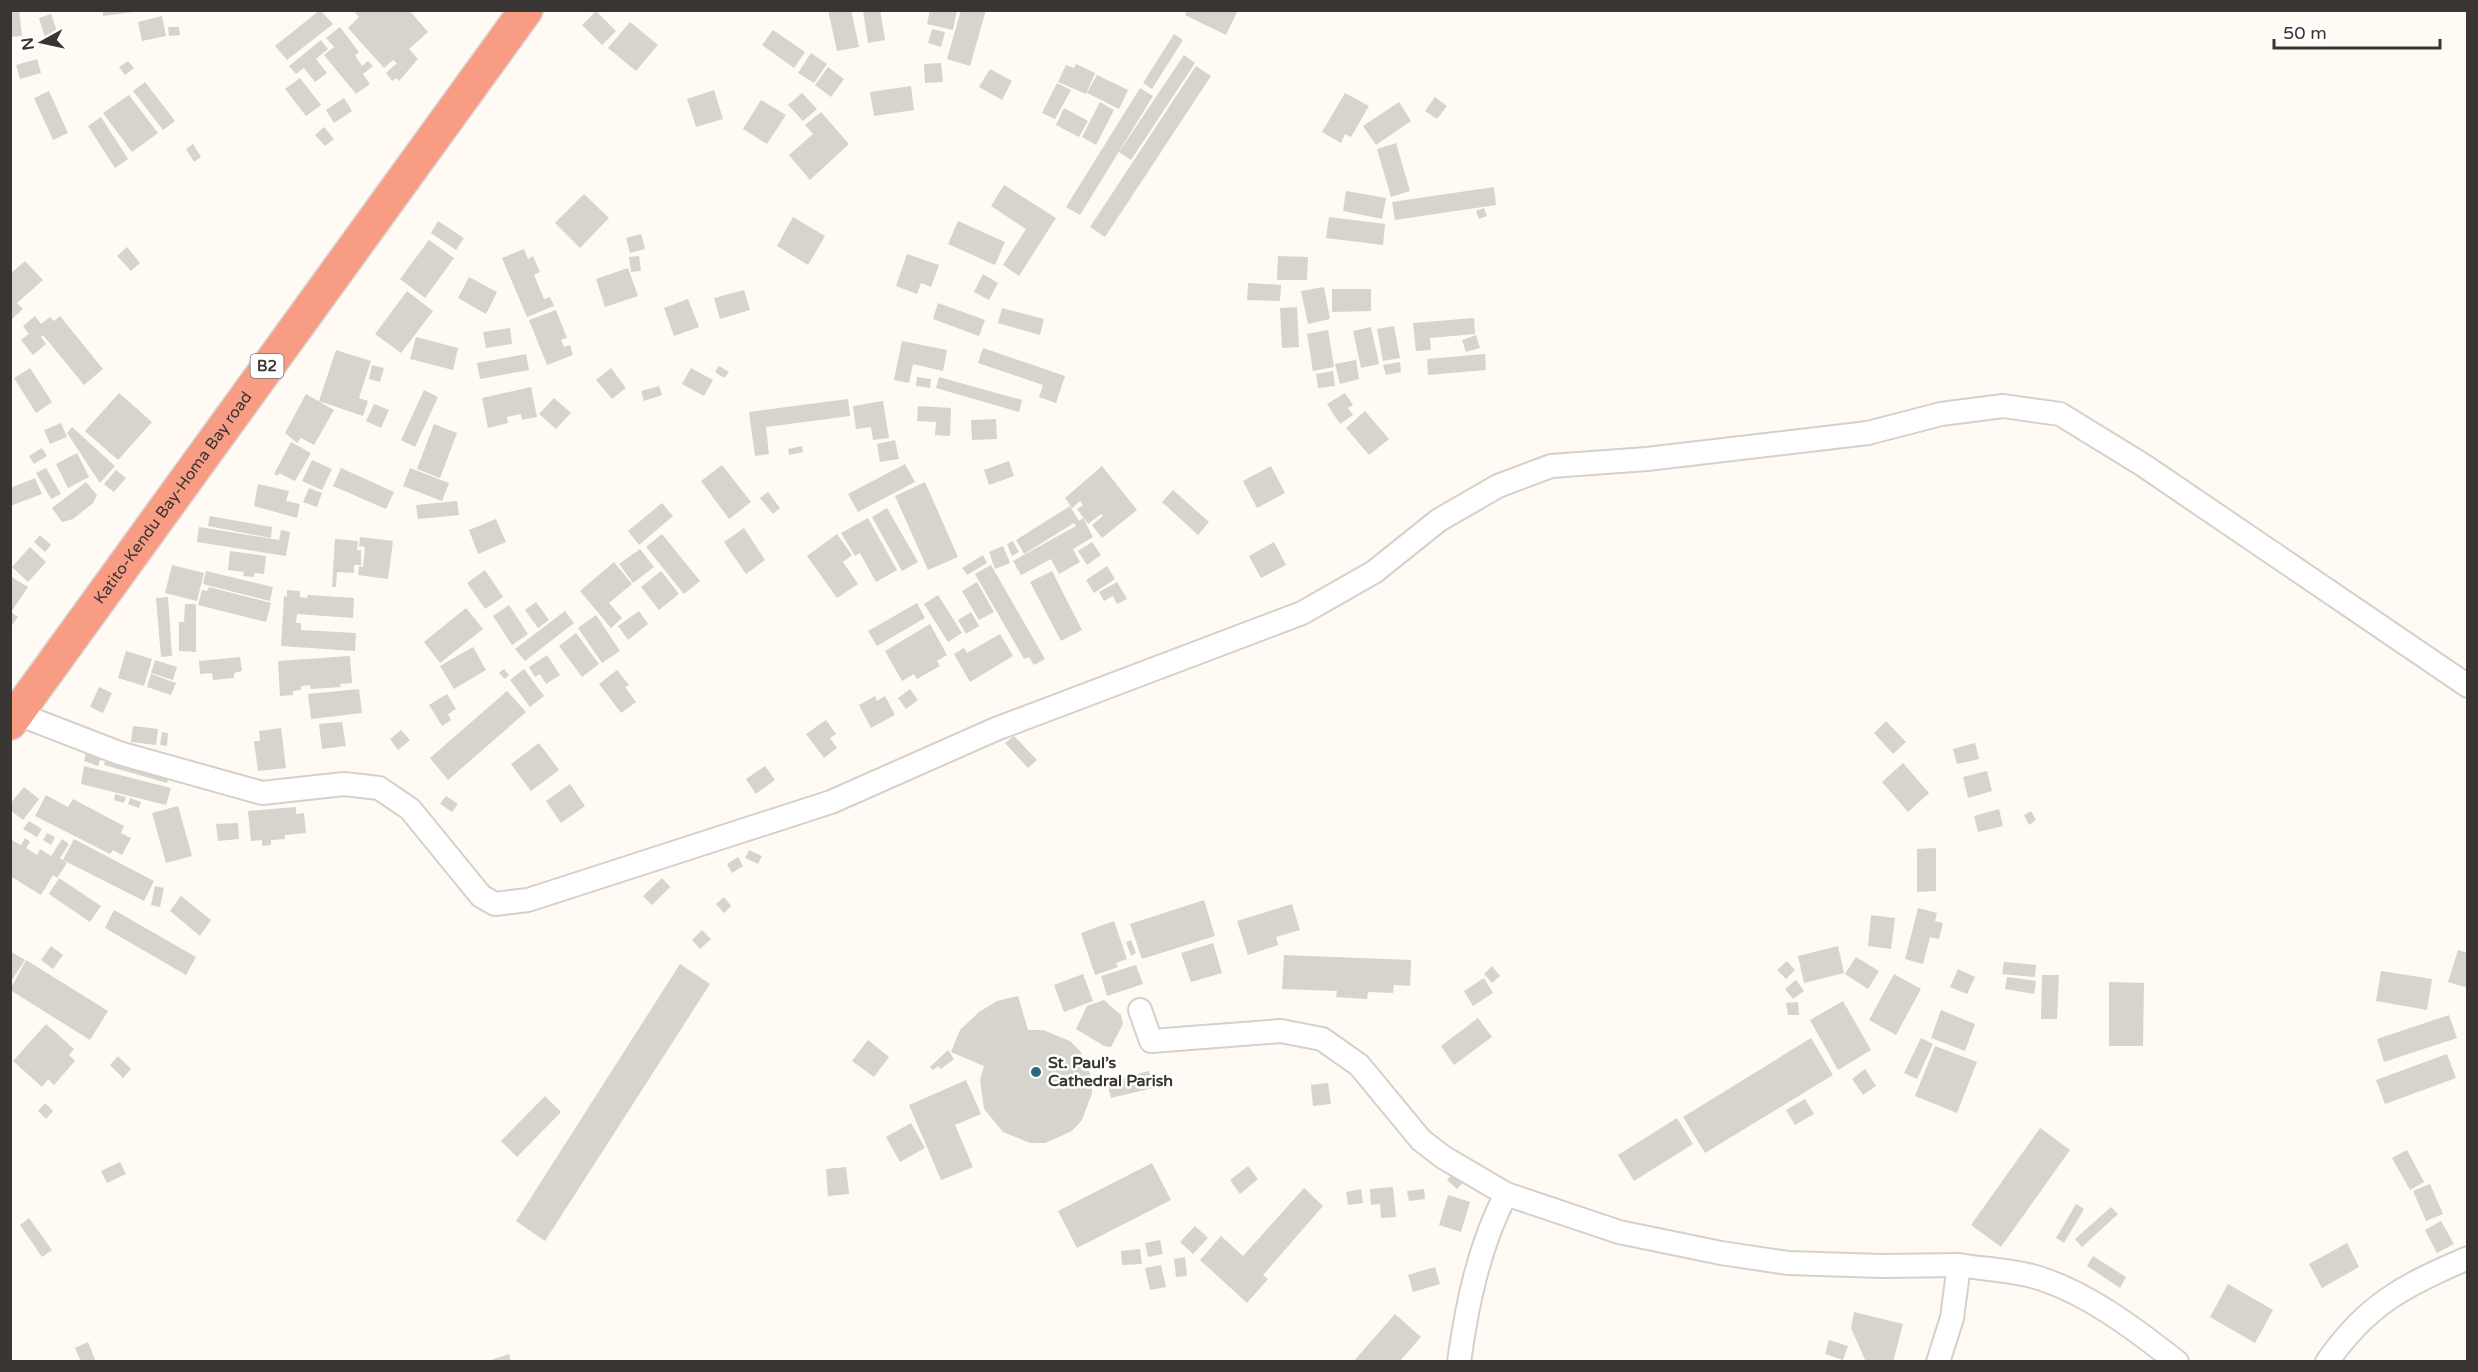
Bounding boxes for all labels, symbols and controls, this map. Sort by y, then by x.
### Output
north arrow [12,12,72,72]
scale bar [2274,12,2440,50]
text: 50 m [2283,22,2327,44]
text: N [17,36,39,52]
road number: B2 [250,354,284,378]
street label: Katito-Kendu Bay-Homa Bay road [89,388,257,608]
place label: St. Paul’s Cathedral Parish [1048,1053,1173,1091]
marker: St. Paul’s Cathedral Parish [1029,1065,1043,1079]

